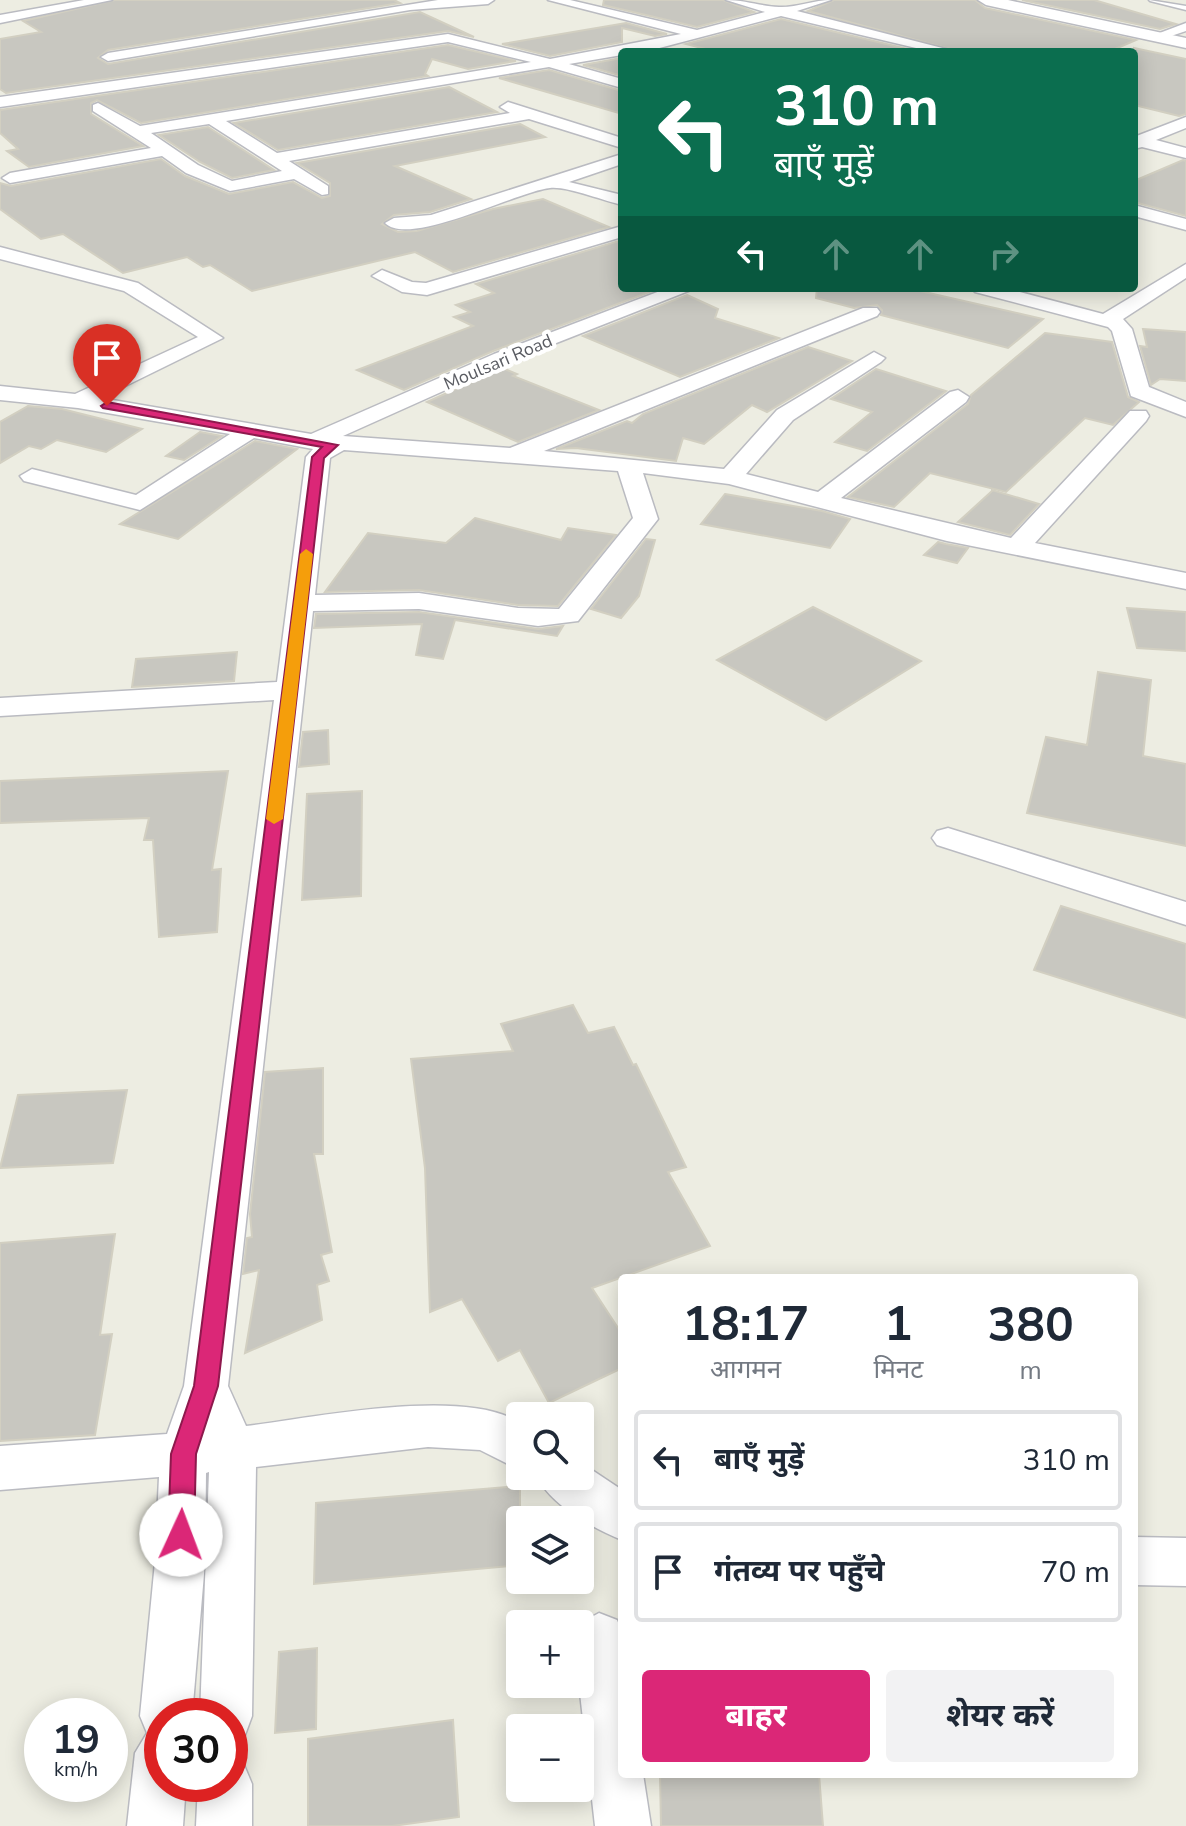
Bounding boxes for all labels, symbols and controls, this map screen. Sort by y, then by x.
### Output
text: 310 m [774,68,939,145]
icon: left [642,80,746,184]
text: बाएँ मुड़ें [774,141,874,190]
icon: left [730,232,774,276]
icon: ahead [814,232,858,276]
icon: ahead [898,232,942,276]
icon: right [982,232,1026,276]
pin [73,324,141,406]
street label: Moulsari Road [440,328,556,396]
icon: arrive [85,336,129,380]
text: 18:17 [682,1291,809,1357]
text: 1 [884,1291,913,1357]
text: 380 [987,1292,1074,1358]
text: आगमन [710,1352,781,1387]
text: मिनट [873,1352,923,1387]
text: m [1019,1353,1042,1388]
map controls [506,1402,594,1802]
button: search [506,1402,594,1490]
icon: left [646,1438,690,1482]
text: बाएँ मुड़ें [714,1439,804,1480]
text: 310 m [1023,1440,1110,1481]
position arrow [139,1493,223,1577]
button: layers [506,1506,594,1594]
icon: arrive [646,1550,690,1594]
text: गंतव्य पर पहुँचे [714,1551,884,1592]
text: 70 m [1041,1552,1110,1593]
button: + [506,1610,594,1698]
button: बाहर [642,1670,870,1762]
button: शेयर करें [886,1670,1114,1762]
speed limit sign: 30 [144,1698,248,1802]
text: 19 [52,1713,100,1767]
button: − [506,1714,594,1802]
text: km/h [54,1756,98,1783]

